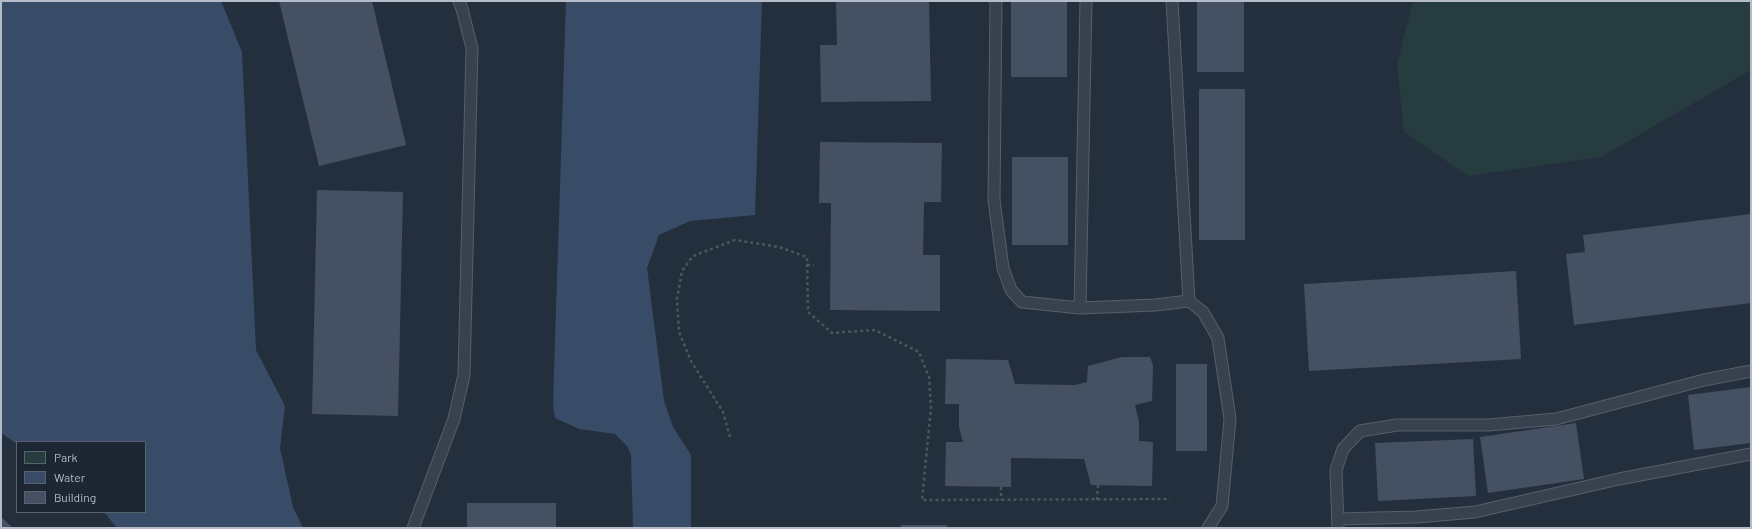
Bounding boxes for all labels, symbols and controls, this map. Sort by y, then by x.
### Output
legend [16,441,146,513]
text: Park [54,450,78,464]
text: Water [54,470,85,484]
text: Building [54,490,96,504]

